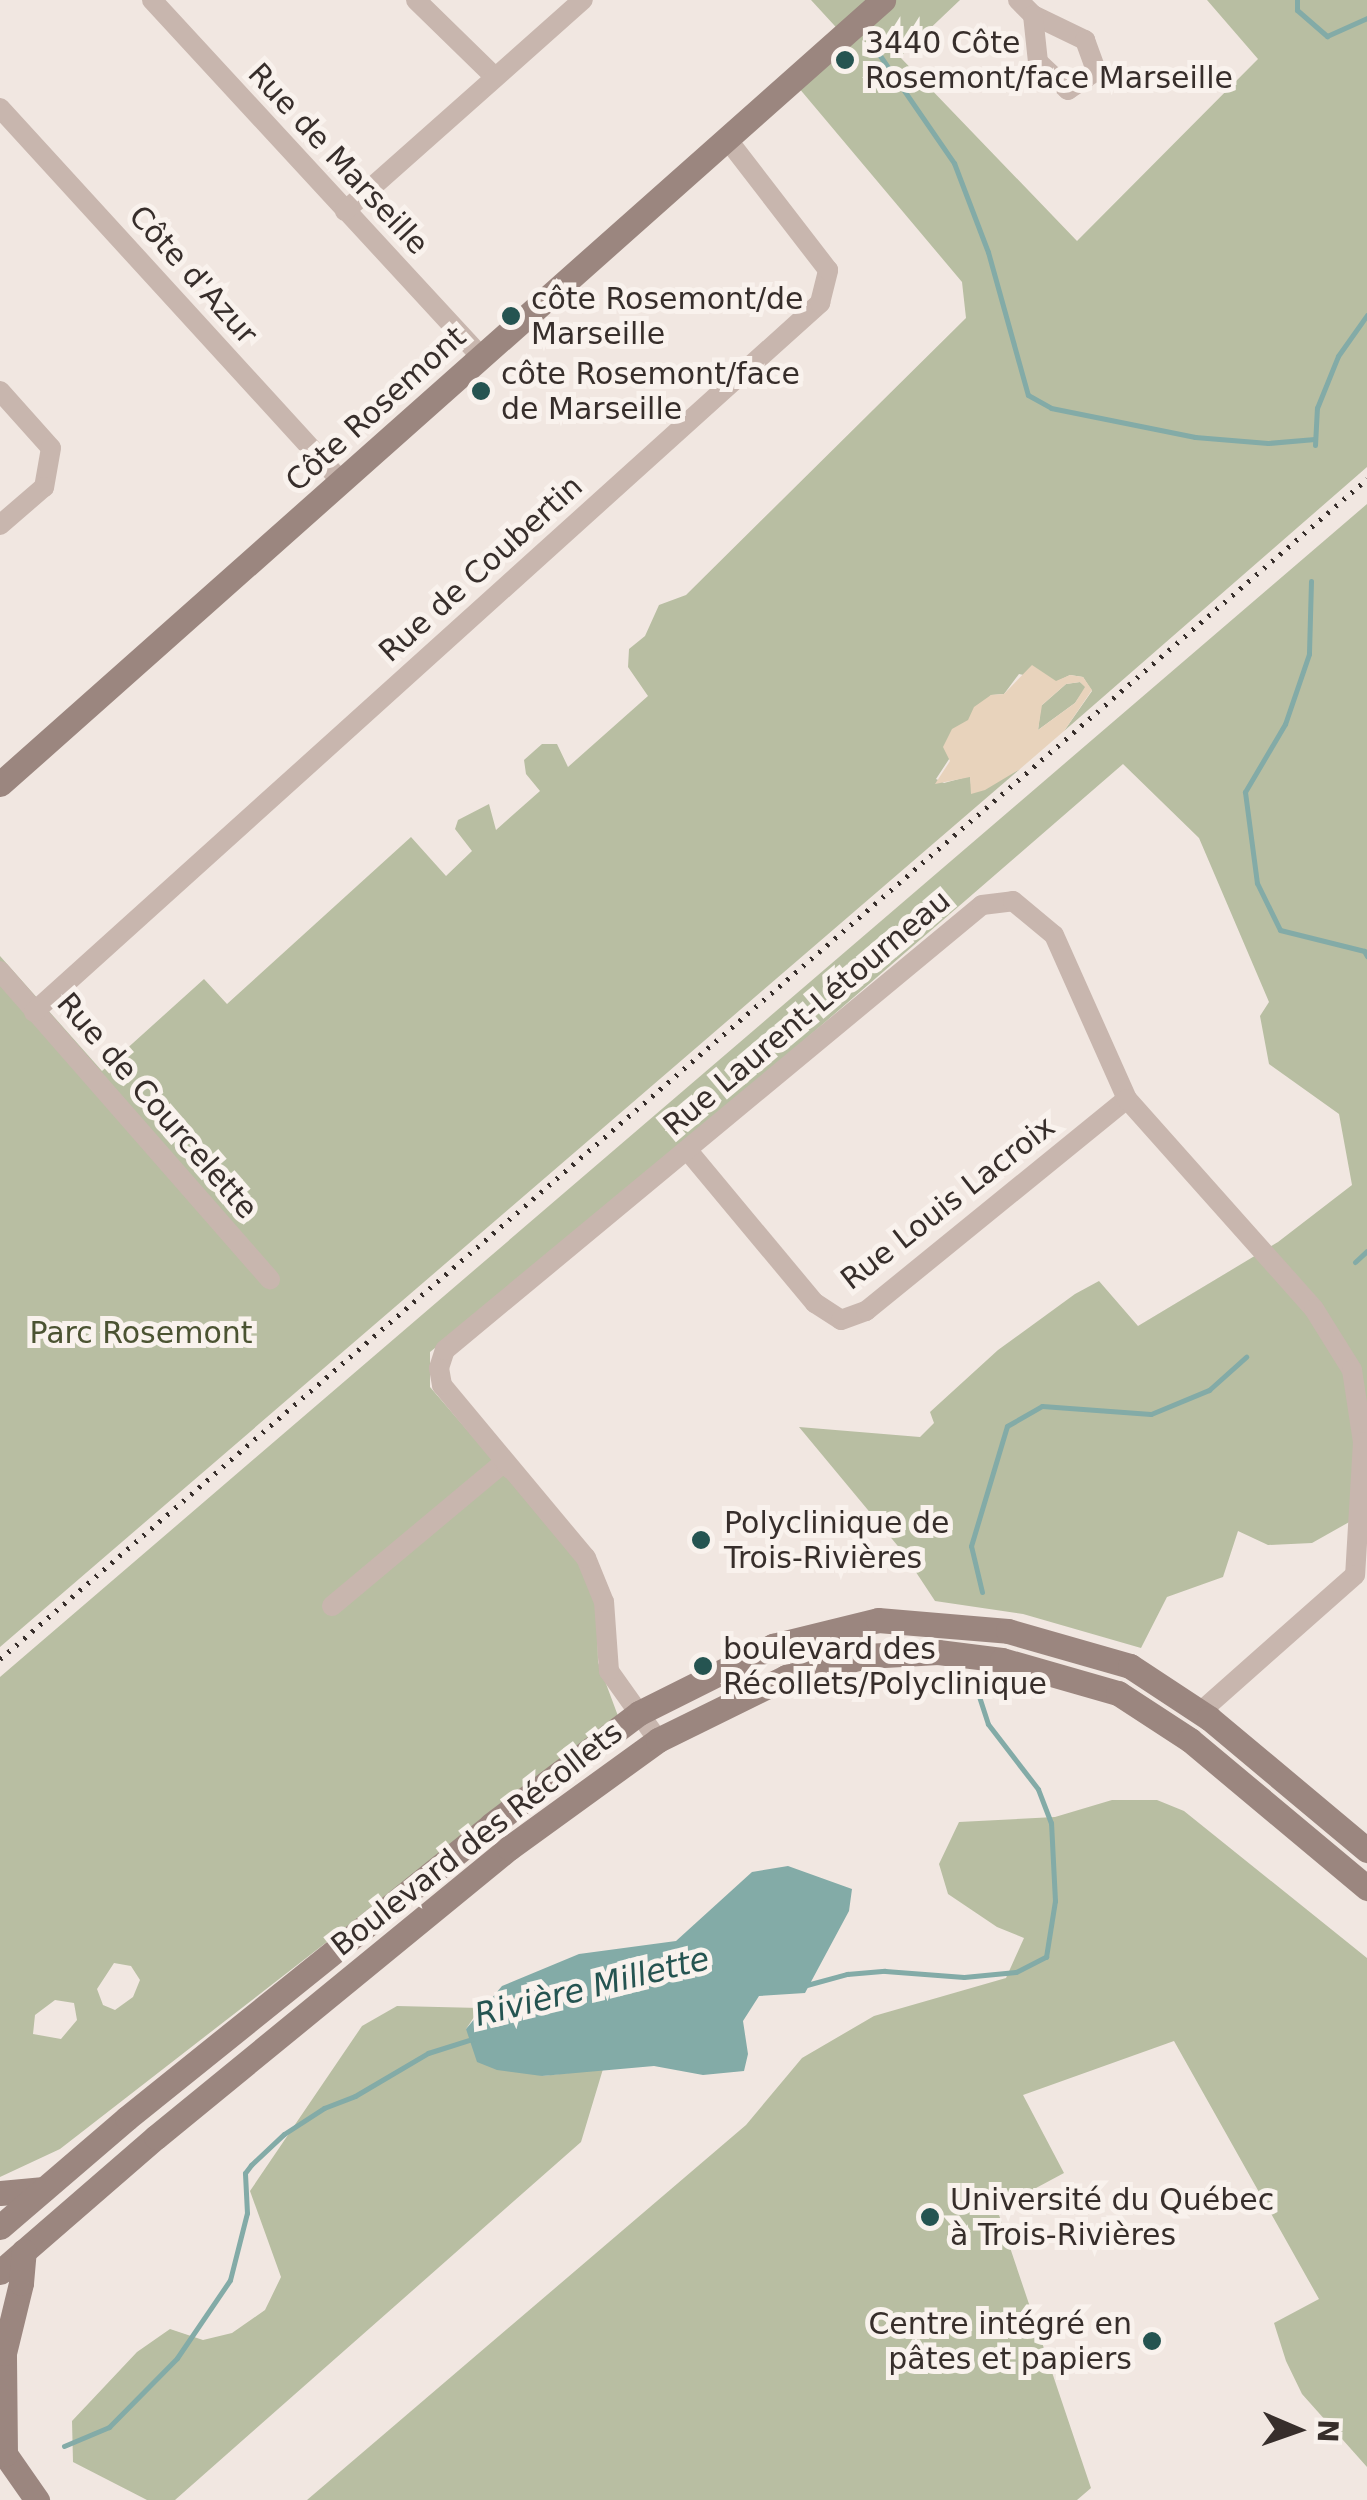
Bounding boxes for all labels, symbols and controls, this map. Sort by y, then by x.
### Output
place label: 3440 Côte Rosemont/face Marseille [865,25,1233,96]
marker: 3440 Côte Rosemont/face Marseille [834,49,856,71]
street label: Rue de Marseille [240,56,436,262]
street label: Côte d'Azur [121,198,265,352]
place label: côte Rosemont/de Marseille [531,281,804,352]
marker: côte Rosemont/de Marseille [500,305,522,327]
street label: Côte Rosemont [279,319,473,499]
place label: côte Rosemont/face de Marseille [501,356,800,426]
marker: côte Rosemont/face de Marseille [470,380,492,402]
street label: Rue de Coubertin [372,468,590,670]
street label: Rue Laurent-Létourneau [656,883,958,1143]
street label: Rue de Courcelette [49,986,265,1226]
street label: Rue Louis Lacroix [834,1108,1062,1298]
park label: Parc Rosemont [29,1315,253,1351]
place label: Polyclinique de Trois-Rivières [724,1505,950,1576]
marker: Polyclinique de Trois-Rivières [688,1527,714,1553]
place label: boulevard des Récollets/Polyclinique [723,1631,1047,1702]
marker: boulevard des Récollets/Polyclinique [692,1655,714,1677]
street label: Boulevard des Récollets [324,1714,630,1964]
water label: Rivière Millette [471,1939,713,2035]
place label: Université du Québec à Trois-Rivières [950,2182,1274,2252]
marker: Université du Québec à Trois-Rivières [919,2206,941,2228]
place label: Centre intégré en pâtes et papiers [868,2306,1132,2376]
marker: Centre intégré en pâtes et papiers [1141,2330,1163,2352]
north arrow [1247,2380,1347,2480]
text: N [1311,2419,1344,2443]

